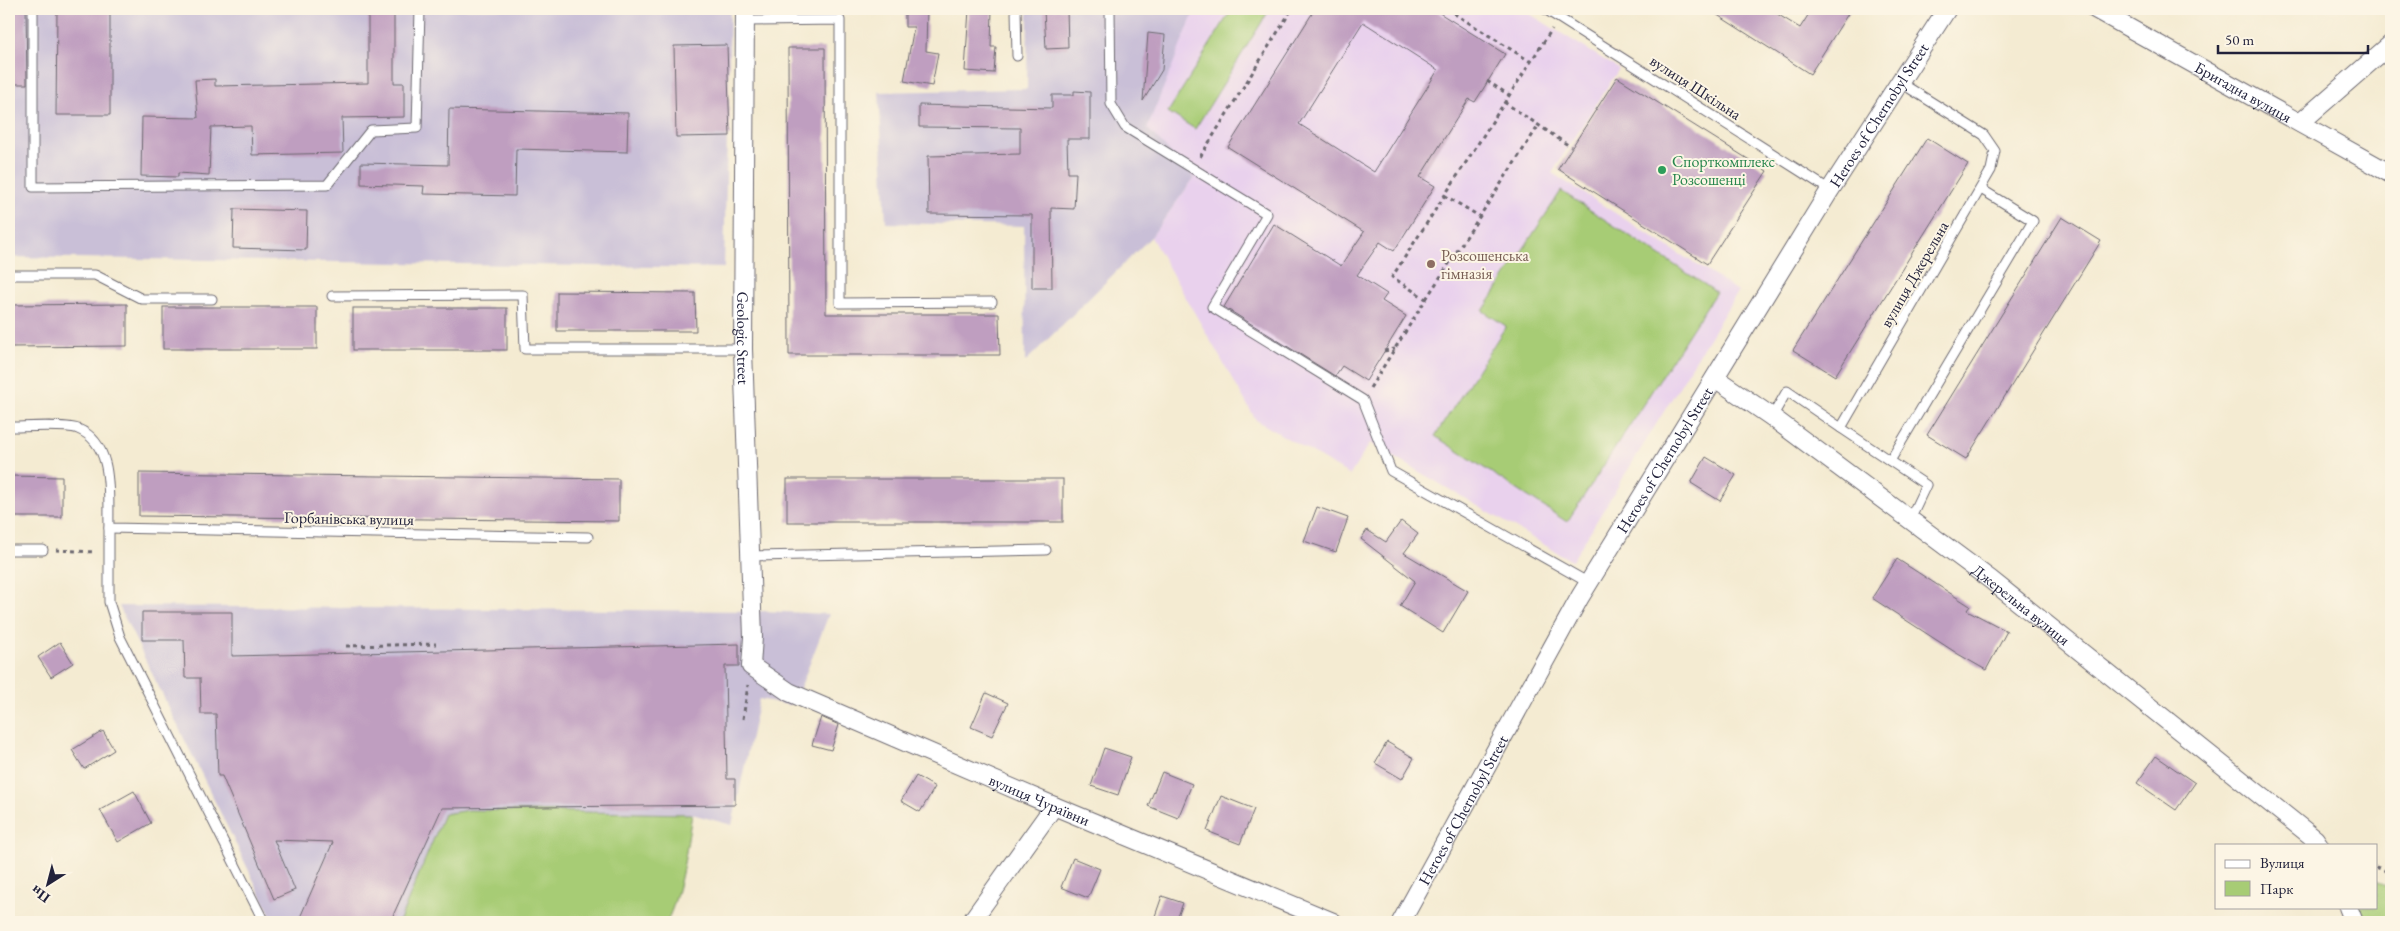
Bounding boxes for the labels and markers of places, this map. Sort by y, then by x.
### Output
place label: Спорткомплекс Розсошенці [1672,151,1775,190]
marker: Спорткомплекс Розсошенці [1656,164,1668,176]
place label: Розсошенська гімназія [1441,245,1529,284]
marker: Розсошенська гімназія [1425,258,1437,270]

